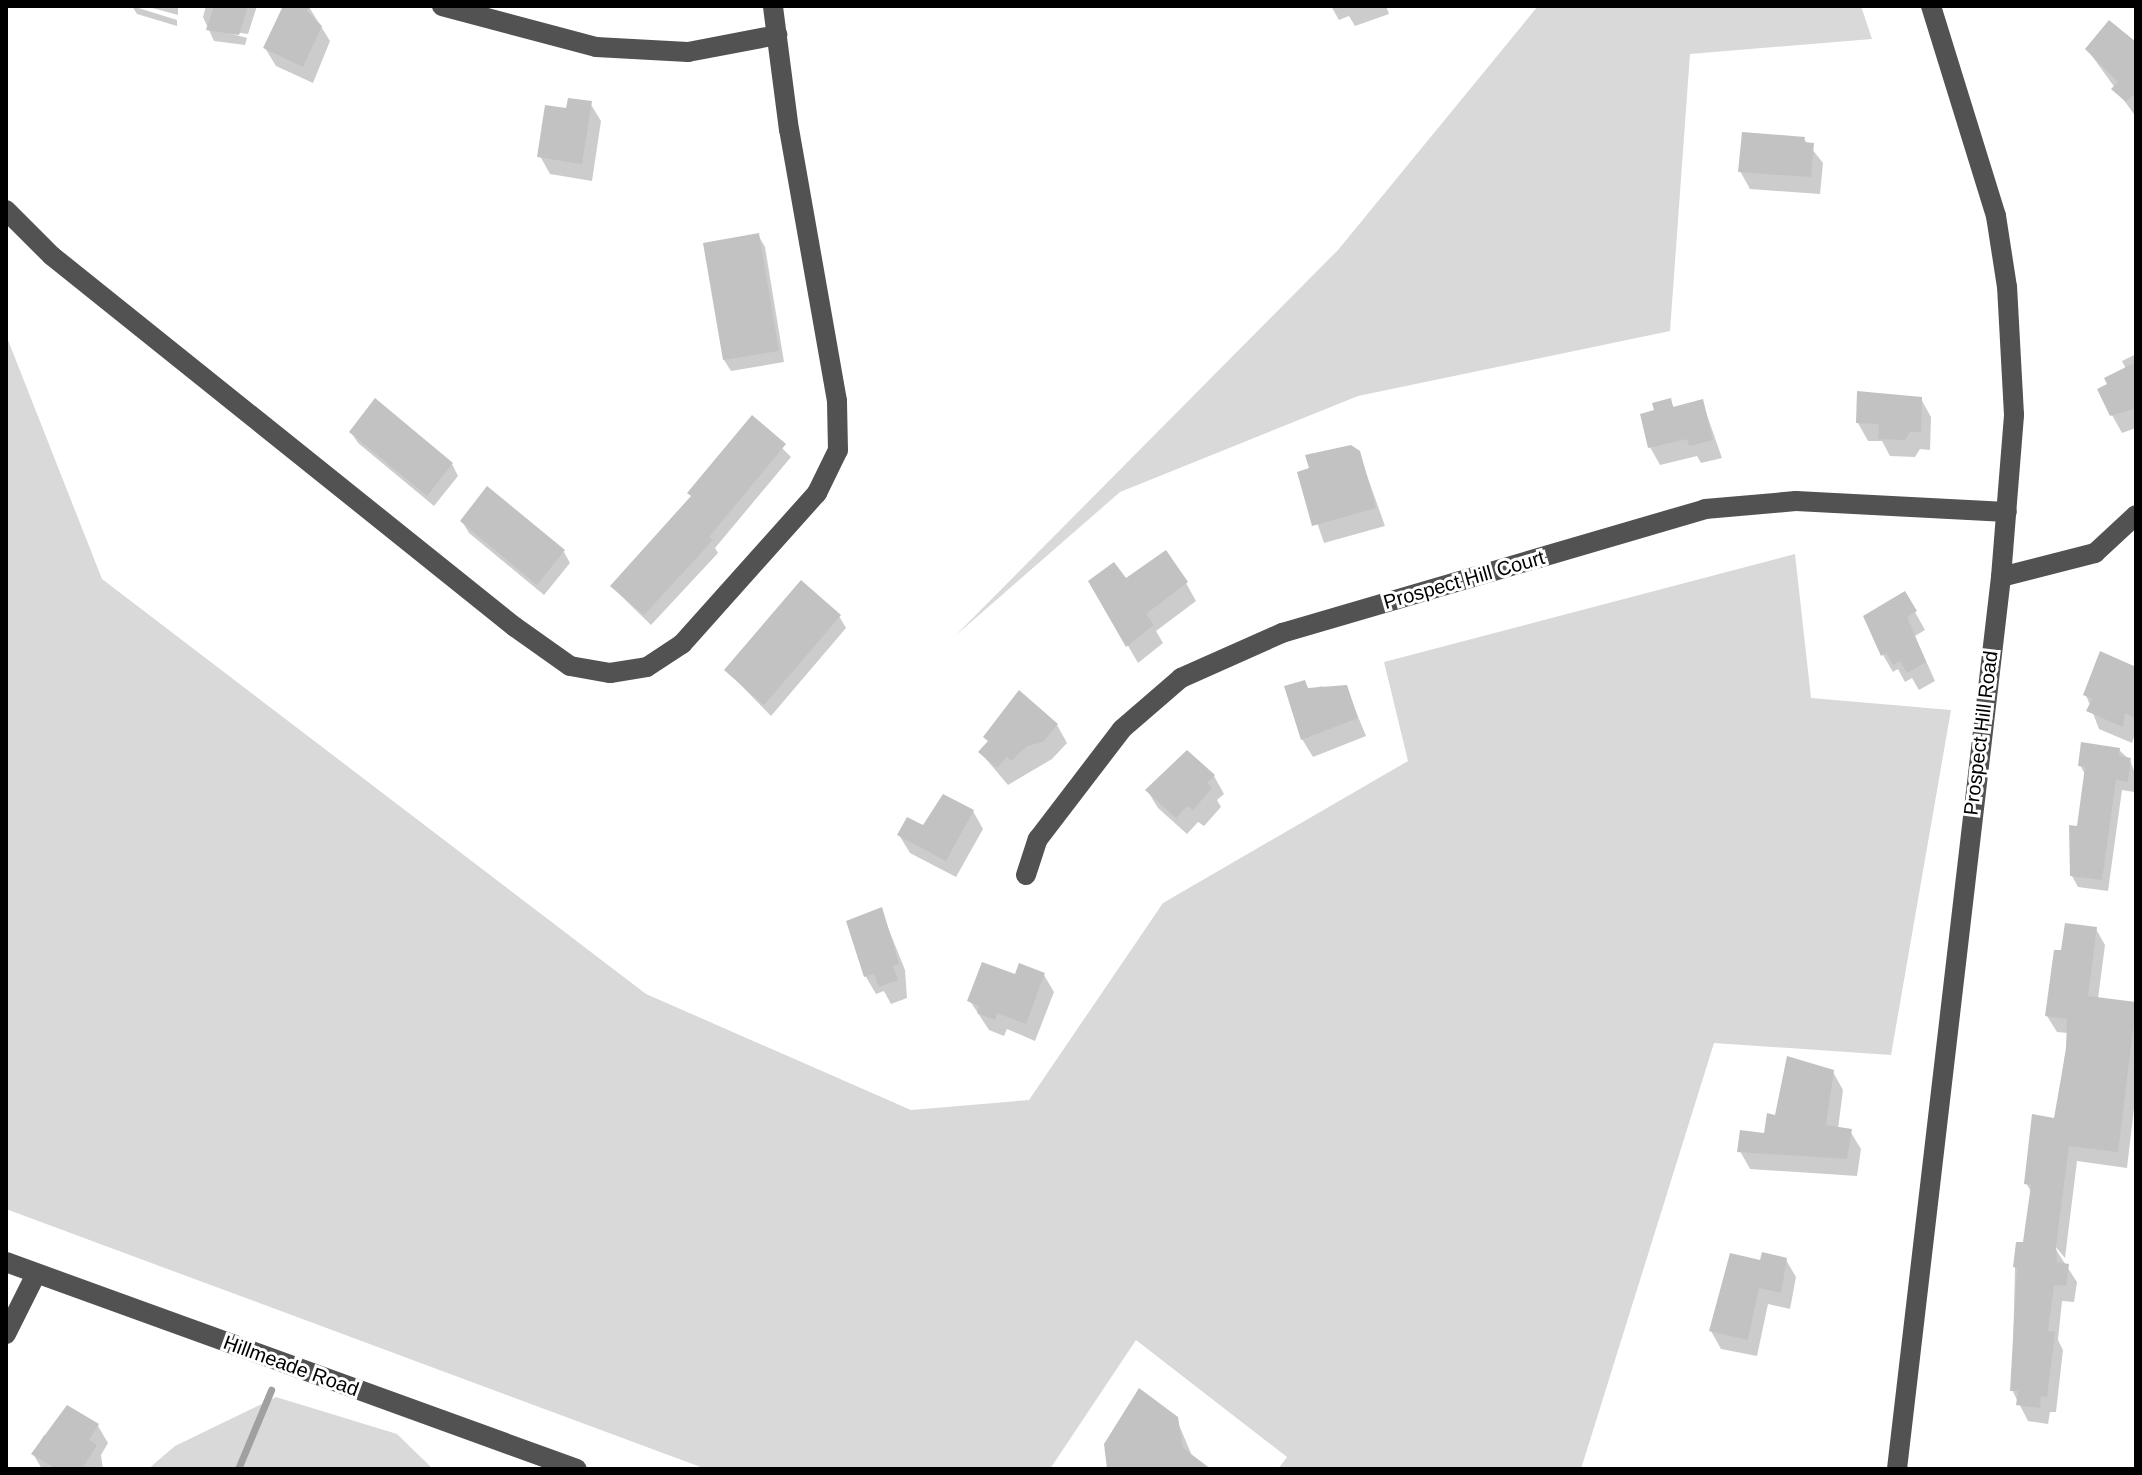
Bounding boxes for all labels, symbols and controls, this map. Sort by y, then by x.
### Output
street label: Prospect Hill Court [1381,545,1547,615]
street label: Prospect Hill Road [1959,649,2003,817]
street label: Hillmeade Road [220,1330,362,1402]

